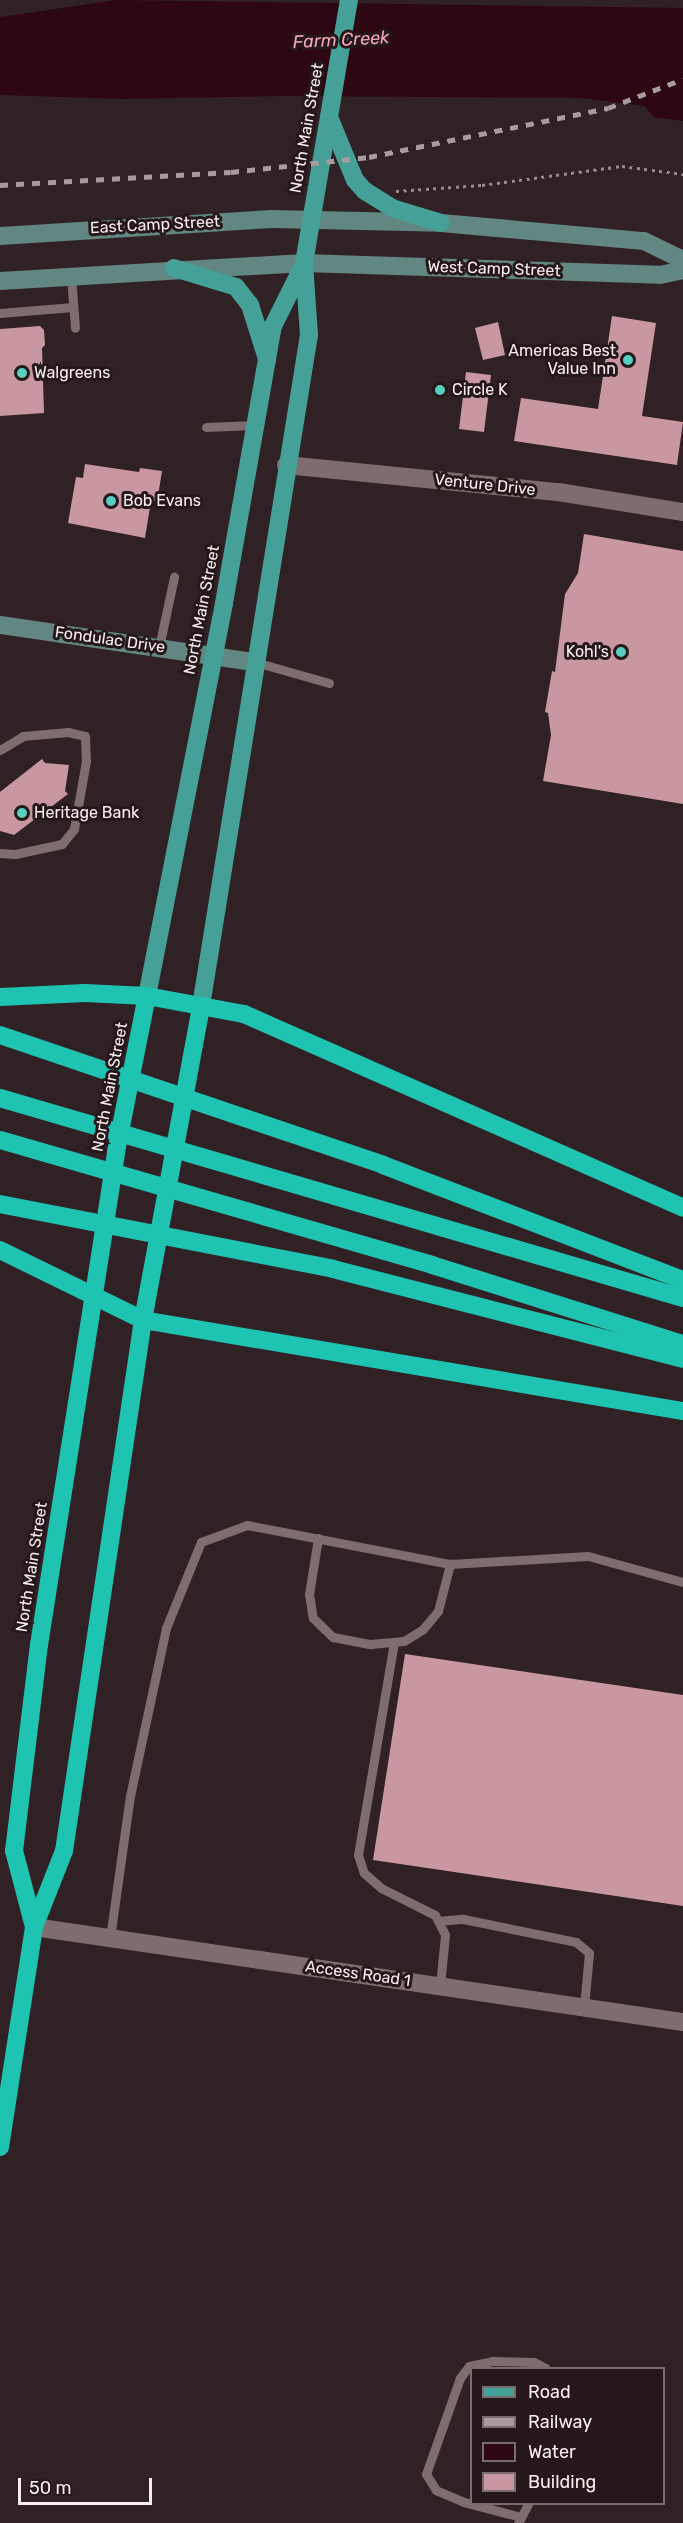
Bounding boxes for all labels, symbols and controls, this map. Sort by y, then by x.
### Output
water label: Farm Creek [292,27,390,53]
street label: North Main Street [286,62,328,194]
street label: East Camp Street [89,212,221,238]
street label: West Camp Street [427,257,561,281]
place label: Americas Best Value Inn [508,341,616,379]
marker: Americas Best Value Inn [621,353,635,367]
place label: Walgreens [34,363,110,383]
marker: Walgreens [15,366,29,380]
place label: Circle K [452,380,508,400]
marker: Circle K [433,383,447,397]
street label: Venture Drive [434,470,536,500]
place label: Bob Evans [123,491,201,511]
marker: Bob Evans [104,494,118,508]
street label: North Main Street [180,544,224,676]
street label: Fondulac Drive [54,623,166,657]
place label: Kohl's [566,642,609,662]
marker: Kohl's [614,645,628,659]
place label: Heritage Bank [34,803,139,823]
marker: Heritage Bank [15,806,29,820]
street label: North Main Street [88,1021,132,1153]
street label: North Main Street [12,1501,52,1633]
street label: Access Road 1 [304,1957,412,1991]
legend [470,2367,665,2505]
text: Road [528,2381,571,2403]
text: Railway [528,2411,592,2433]
text: Water [528,2441,576,2463]
scale bar [21,2466,154,2504]
text: Building [528,2471,596,2493]
text: 50 m [29,2477,72,2499]

